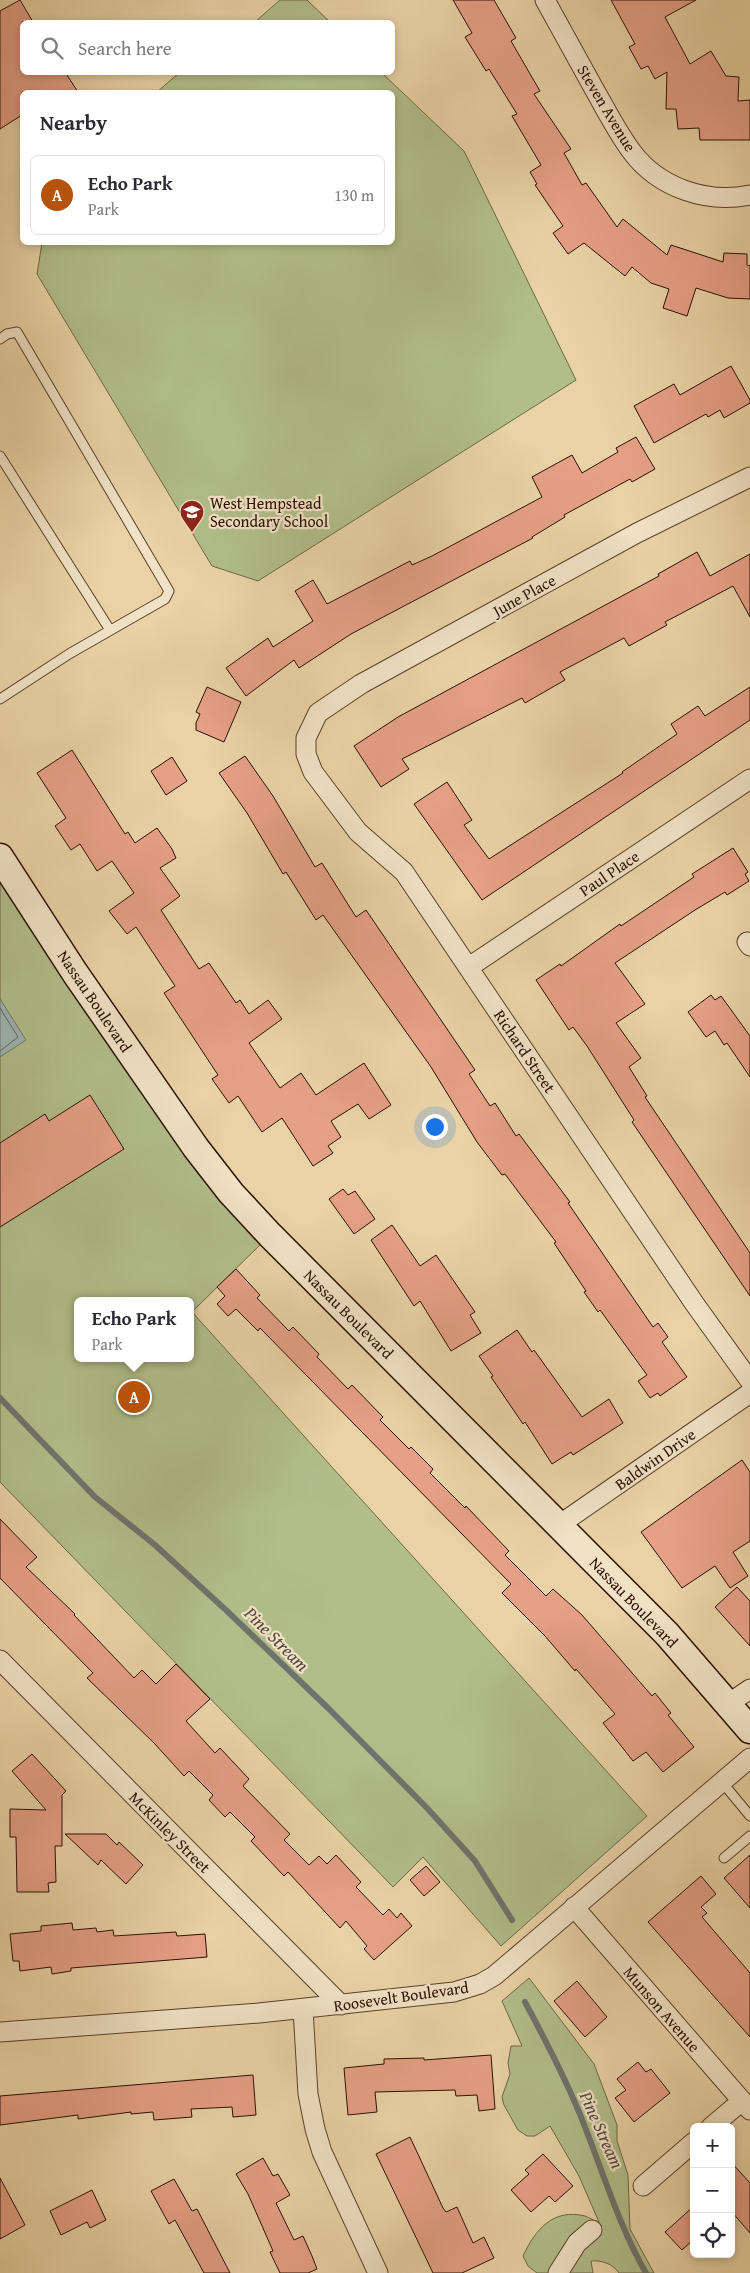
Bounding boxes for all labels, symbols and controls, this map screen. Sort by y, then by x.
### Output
search box [20,20,395,75]
icon: search [38,34,66,62]
text: Search here [78,34,172,62]
street label: Steven Avenue [572,60,642,156]
text: Nearby [40,107,107,138]
text: Echo Park [88,169,173,197]
text: A [52,183,62,207]
text: 130 m [334,183,374,207]
text: Park [88,197,119,221]
place label: West Hempstead Secondary School [210,491,329,533]
school or university icon: West Hempstead Secondary School [179,499,205,533]
street label: June Place [486,568,560,623]
street label: Paul Place [574,844,644,902]
street label: Nassau Boulevard [52,945,138,1057]
street label: Richard Street [488,1004,562,1098]
your location [422,1114,448,1140]
street label: Nassau Boulevard [299,1264,400,1365]
popup [74,1297,194,1362]
text: Echo Park [92,1304,176,1332]
text: Park [92,1332,123,1356]
pin: A [118,1378,150,1416]
street label: Baldwin Drive [610,1422,700,1496]
street label: Nassau Boulevard [584,1551,684,1653]
water label: Pine Stream [238,1600,316,1678]
street label: McKinley Street [124,1786,217,1879]
street label: Munson Avenue [618,1961,706,2057]
street label: Roosevelt Boulevard [332,1975,471,2017]
water label: Pine Stream [573,2086,631,2173]
map controls [690,2123,735,2258]
button: + [690,2123,735,2168]
button: − [690,2168,735,2213]
button: locate [690,2213,735,2258]

